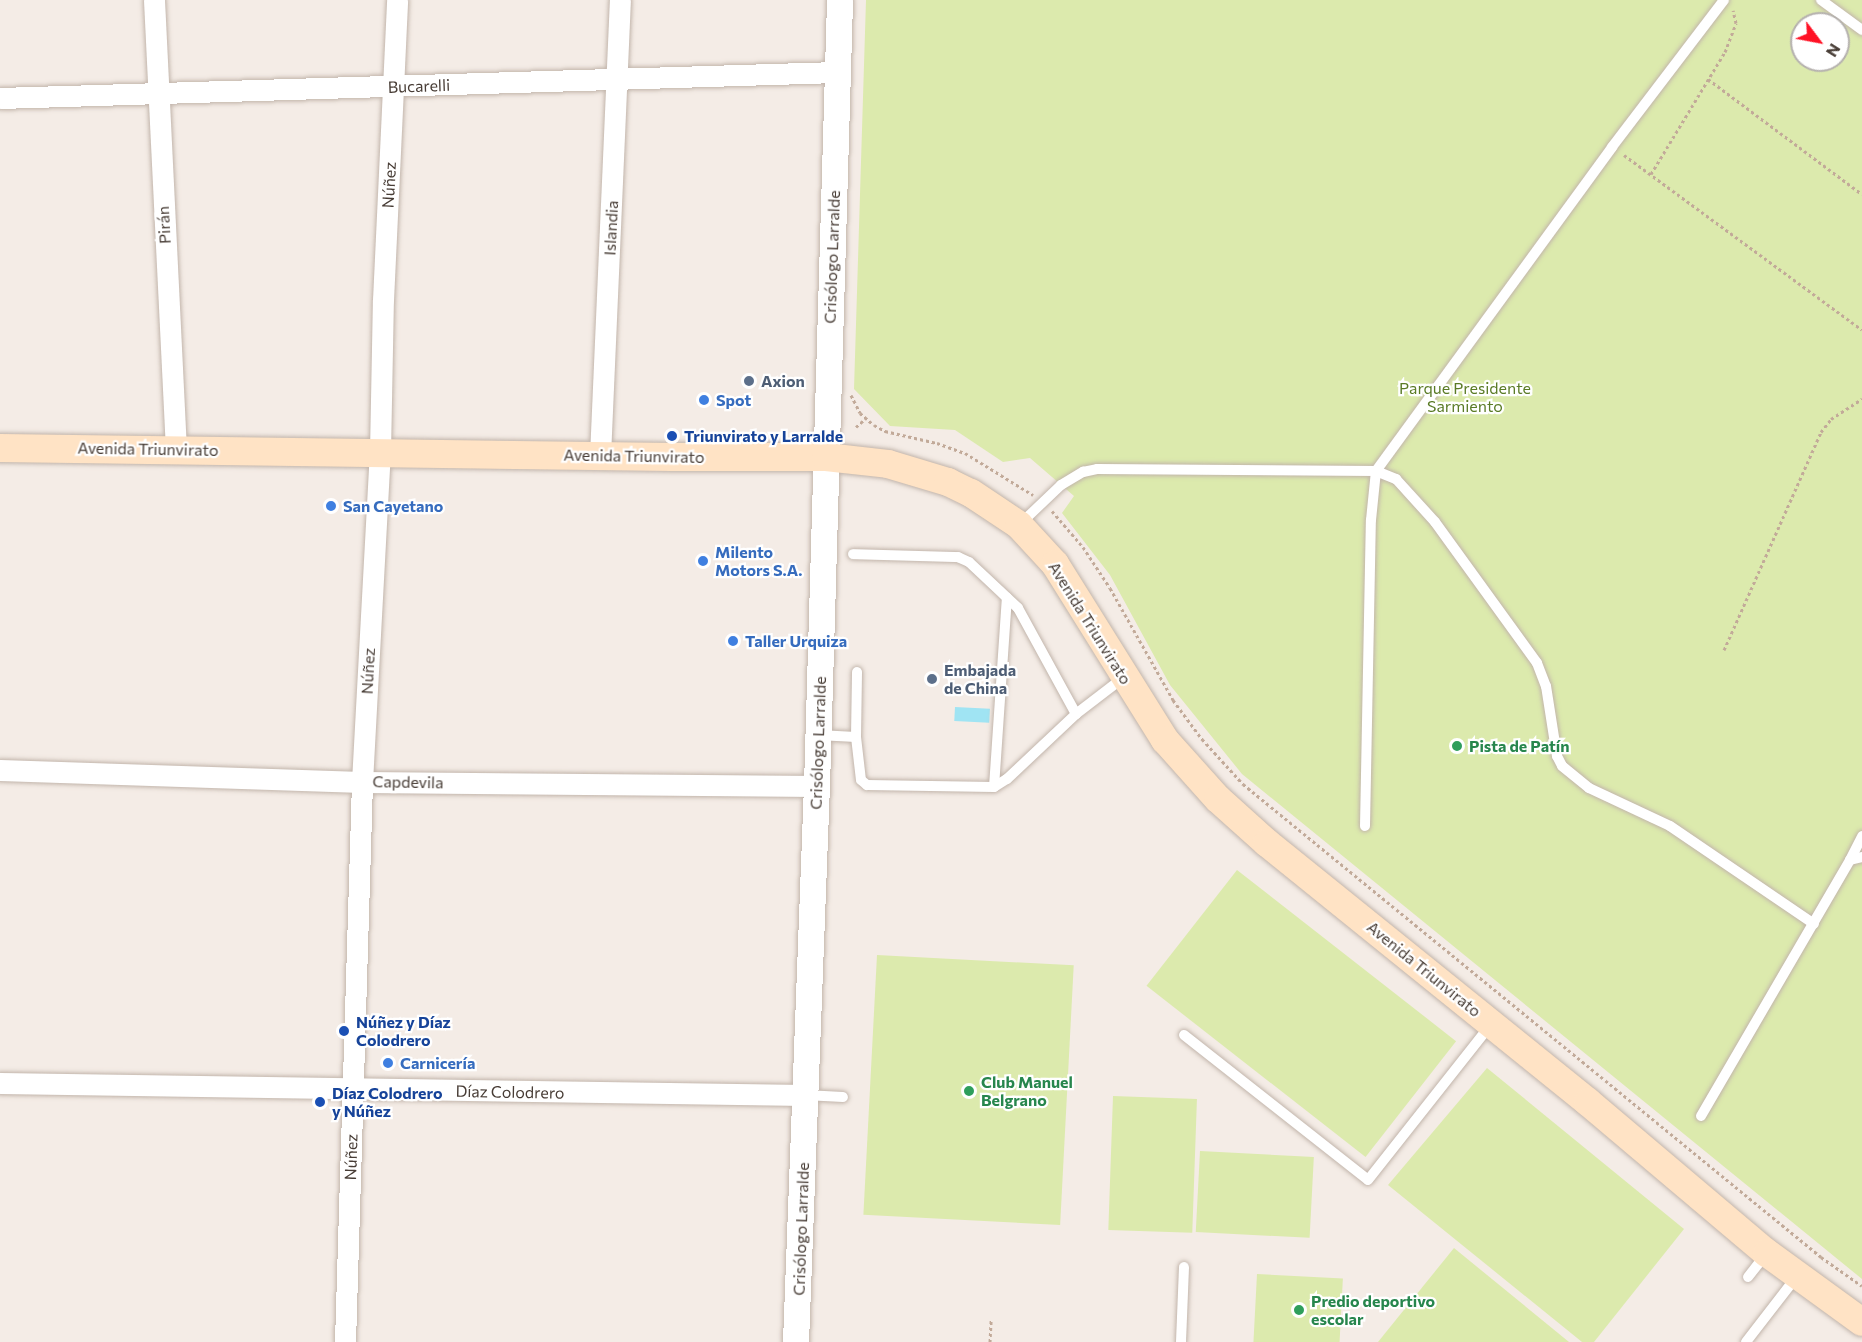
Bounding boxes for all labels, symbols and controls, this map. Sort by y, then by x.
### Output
north arrow [1790,12,1850,72]
text: N [1823,41,1845,61]
street label: Bucarelli [388,75,450,97]
street label: Núñez [378,161,400,209]
street label: Crisólogo Larralde [820,190,844,324]
street label: Islandia [600,200,622,256]
street label: Pirán [153,206,175,244]
place label: Axion [761,371,805,391]
marker: Axion [742,374,756,388]
park label: Parque Presidente Sarmiento [1399,378,1531,416]
place label: Spot [716,390,751,410]
marker: Spot [697,393,711,407]
place label: Triunvirato y Larralde [684,426,843,446]
marker: Triunvirato y Larralde [665,429,679,443]
street label: Avenida Triunvirato [77,438,219,460]
street label: Avenida Triunvirato [563,445,705,467]
place label: San Cayetano [343,496,443,516]
marker: San Cayetano [324,499,338,513]
place label: Milento Motors S.A. [715,542,803,580]
marker: Milento Motors S.A. [696,554,710,568]
street label: Avenida Triunvirato [1044,558,1136,688]
place label: Taller Urquiza [745,631,847,651]
marker: Taller Urquiza [726,634,740,648]
street label: Núñez [357,647,379,695]
place label: Embajada de China [944,660,1016,698]
marker: Embajada de China [925,672,939,686]
street label: Crisólogo Larralde [806,676,830,810]
place label: Pista de Patín [1469,736,1570,756]
marker: Pista de Patín [1450,739,1464,753]
street label: Capdevila [372,772,444,792]
street label: Avenida Triunvirato [1363,917,1485,1021]
place label: Núñez y Díaz Colodrero [356,1012,451,1050]
marker: Núñez y Díaz Colodrero [337,1024,351,1038]
place label: Carnicería [400,1053,475,1073]
marker: Carnicería [381,1056,395,1070]
place label: Club Manuel Belgrano [981,1072,1073,1110]
street label: Díaz Colodrero [455,1081,565,1103]
place label: Díaz Colodrero y Núñez [332,1083,442,1121]
marker: Club Manuel Belgrano [962,1084,976,1098]
marker: Díaz Colodrero y Núñez [313,1095,327,1109]
street label: Núñez [341,1133,361,1181]
street label: Crisólogo Larralde [789,1162,813,1296]
place label: Predio deportivo escolar [1311,1291,1435,1329]
marker: Predio deportivo escolar [1292,1303,1306,1317]

